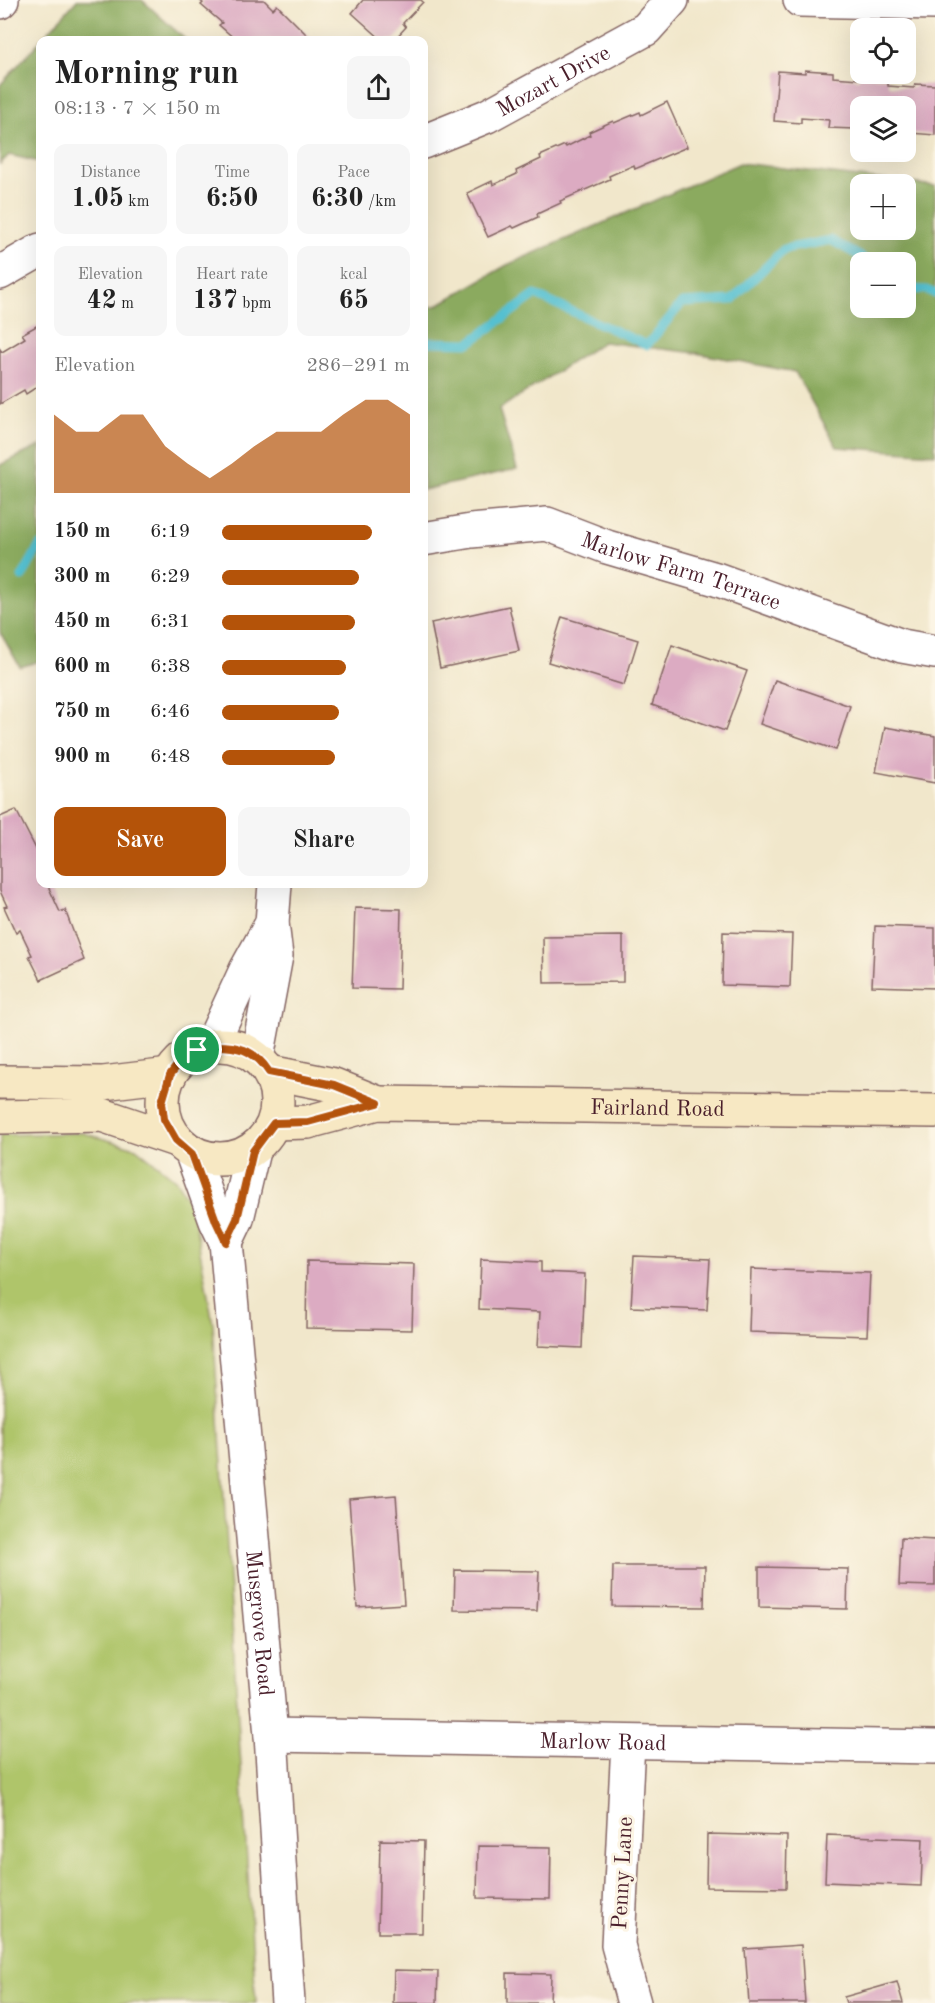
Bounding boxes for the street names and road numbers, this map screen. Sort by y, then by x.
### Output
street label: Mozart Drive [493,42,614,122]
street label: Marlow Farm Terrace [578,529,783,614]
street label: Fairland Road [590,1097,725,1121]
street label: Musgrove Road [241,1549,276,1697]
street label: Marlow Road [539,1731,667,1755]
street label: Penny Lane [609,1816,637,1930]

